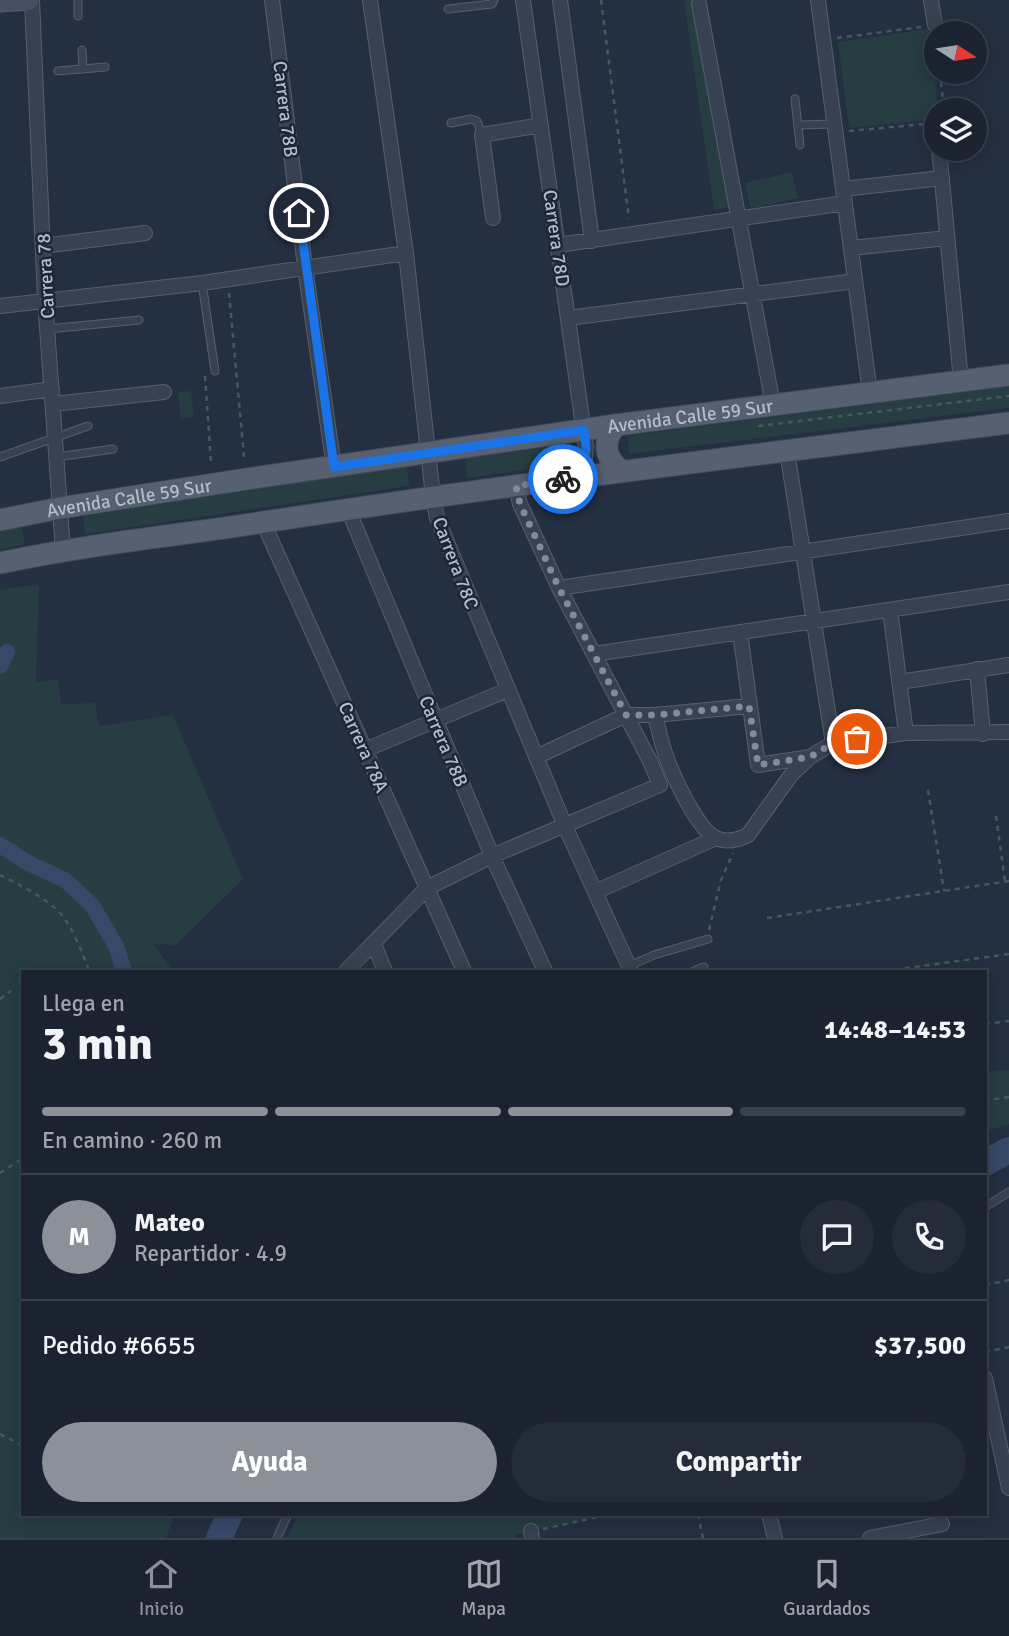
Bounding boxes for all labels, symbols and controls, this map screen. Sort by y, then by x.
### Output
north arrow [924,21,987,84]
map controls [924,21,987,161]
street label: Carrera 78B [267,60,303,159]
button: layers [924,98,987,161]
pin [269,183,329,243]
street label: Carrera 78D [537,188,575,288]
icon: home [280,194,318,232]
street label: Carrera 78 [32,233,60,319]
street label: Avenida Calle 59 Sur [606,394,774,439]
courier [528,444,598,514]
icon: bike [544,460,582,498]
street label: Avenida Calle 59 Sur [45,474,213,523]
street label: Carrera 78C [427,514,484,613]
street label: Carrera 78B [413,692,473,791]
street label: Carrera 78A [332,698,394,797]
pin [827,709,887,769]
icon: bag [838,720,876,758]
text: Llega en [42,989,125,1018]
text: 14:48–14:53 [824,1014,966,1046]
text: 3 min [42,1016,153,1072]
text: En camino · 260 m [42,1126,222,1155]
button: chat [800,1200,874,1274]
button: phone [892,1200,966,1274]
text: Mateo [134,1207,205,1239]
text: M [68,1221,90,1253]
text: Repartidor · 4.9 [134,1239,287,1268]
text: Pedido #6655 [42,1330,196,1362]
text: $37,500 [874,1330,966,1362]
button: Ayuda [42,1422,497,1502]
button: Compartir [511,1422,966,1502]
tab: Inicio [139,1555,184,1621]
tab: Mapa [461,1555,506,1621]
tab: Guardados [783,1555,870,1621]

